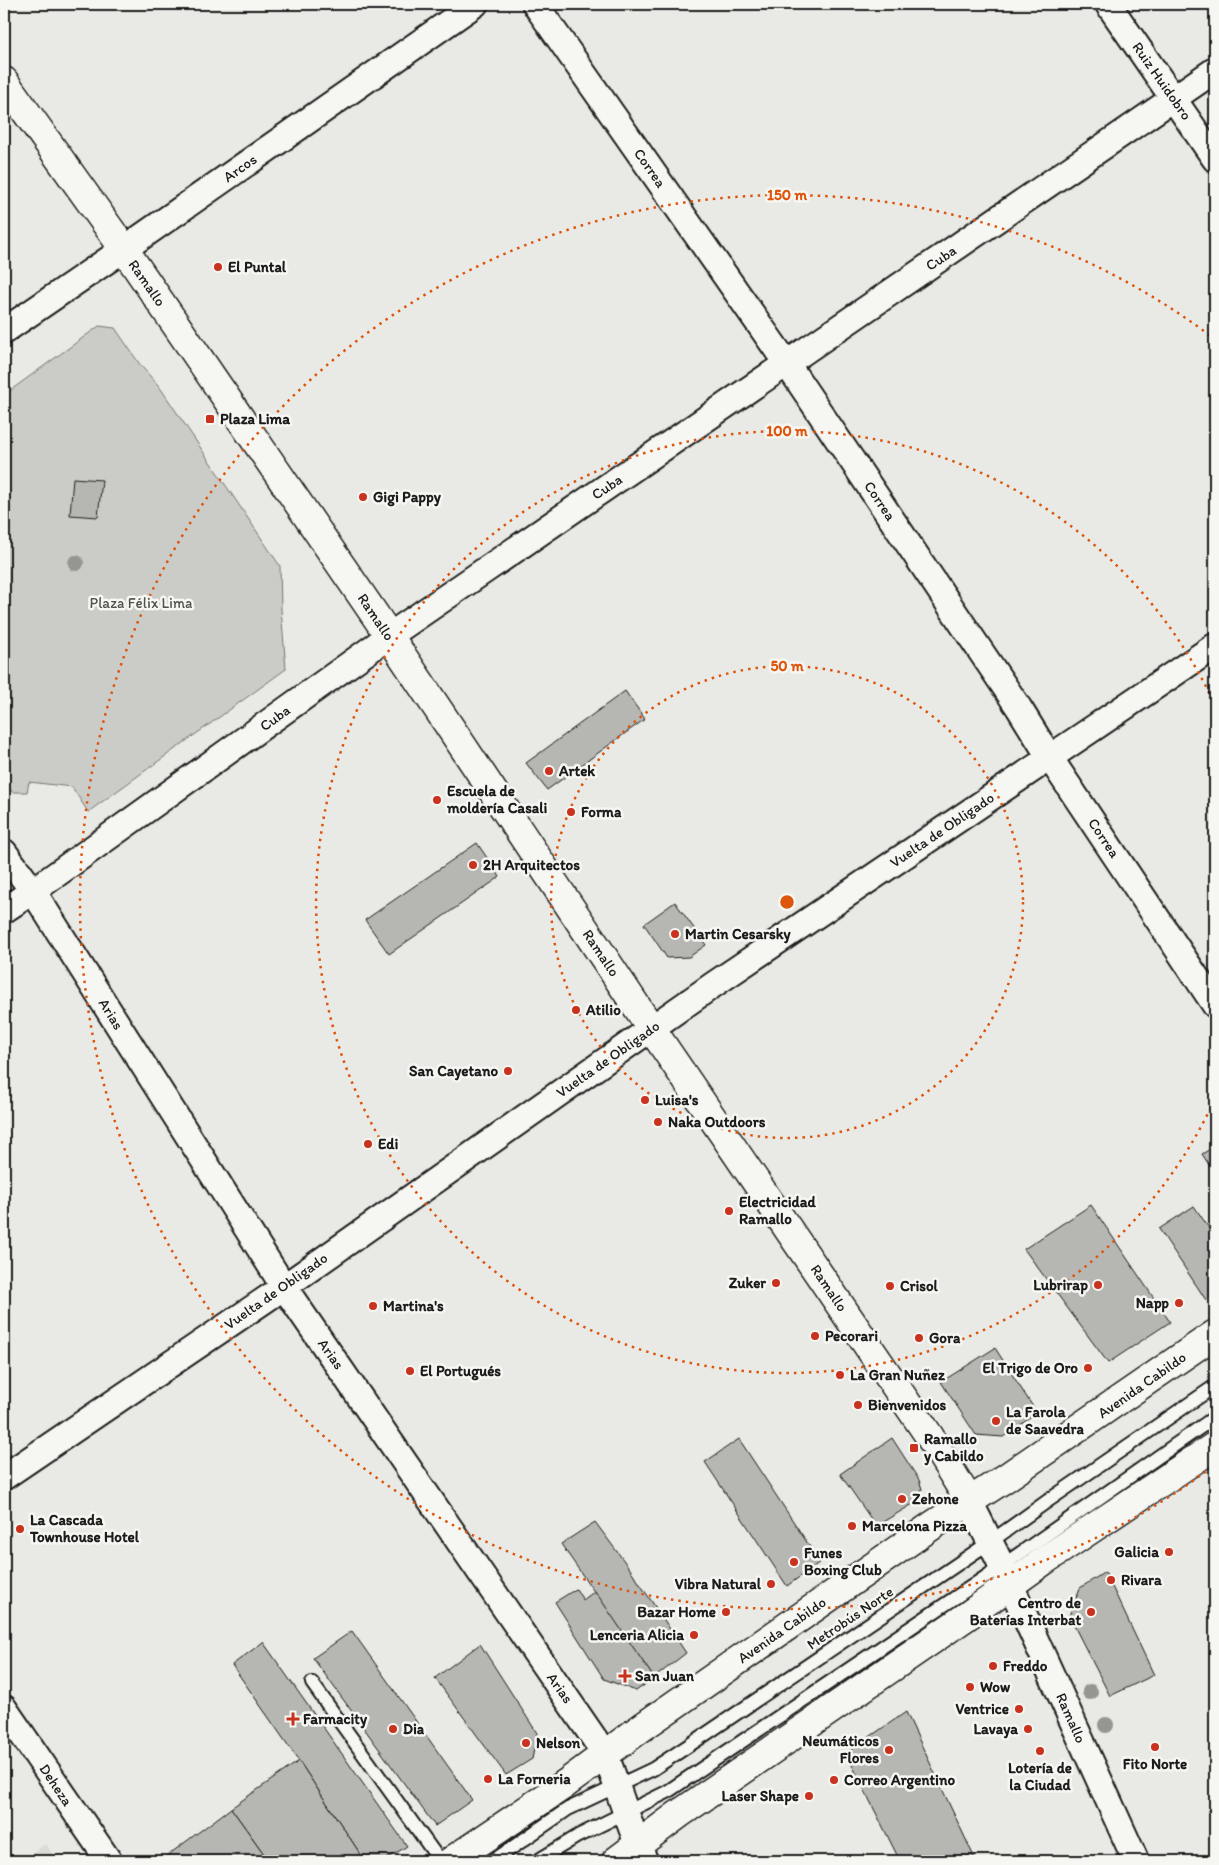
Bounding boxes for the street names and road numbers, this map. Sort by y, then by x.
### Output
street label: Ruiz Huidobro [1128,39,1196,123]
street label: Correa [630,145,670,191]
street label: Arcos [220,150,260,186]
street label: Cuba [922,241,960,275]
street label: Ramallo [124,256,170,310]
street label: Cuba [588,470,626,504]
street label: Correa [860,478,900,524]
street label: Ramallo [354,590,398,644]
street label: Cuba [256,701,294,735]
street label: Vuelta de Obligado [886,788,998,872]
street label: Correa [1084,815,1124,861]
street label: Ramallo [579,926,623,980]
street label: Arias [95,995,128,1033]
street label: Vuelta de Obligado [553,1017,663,1101]
street label: Vuelta de Obligado [221,1249,331,1333]
street label: Ramallo [807,1261,851,1315]
street label: Arias [314,1335,348,1373]
street label: Avenida Cabildo [1094,1348,1190,1422]
street label: Metrobús Norte [803,1583,897,1653]
street label: Avenida Cabildo [734,1593,830,1667]
street label: Arias [543,1669,577,1707]
street label: Ramallo [1052,1690,1090,1746]
street label: Deheza [35,1761,77,1810]

